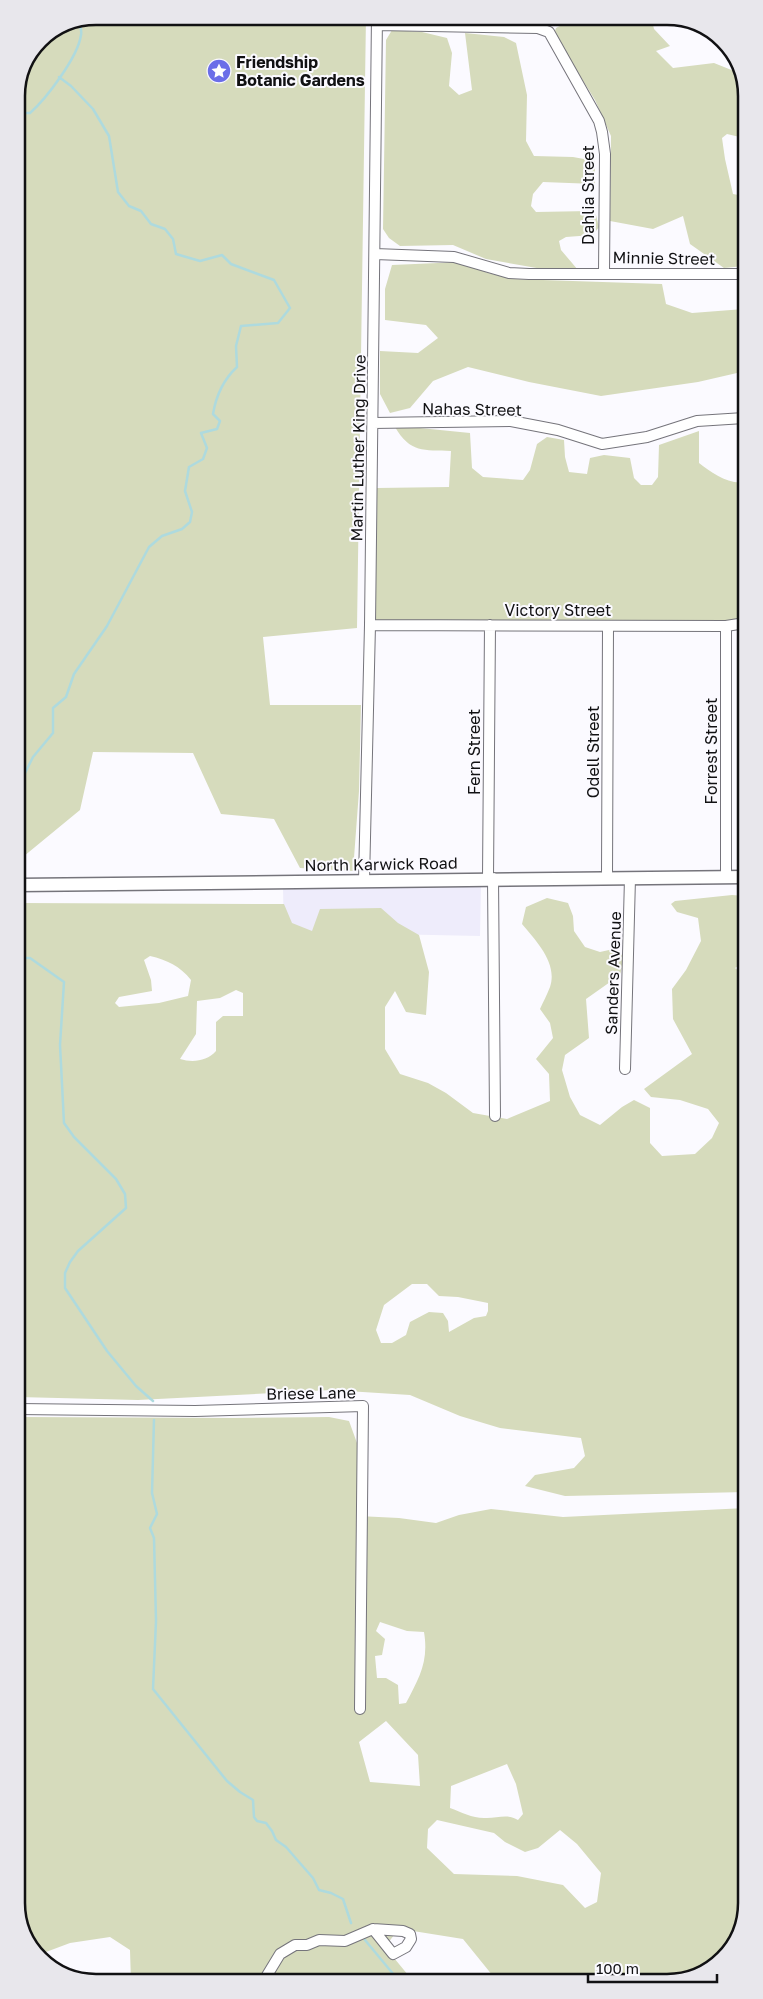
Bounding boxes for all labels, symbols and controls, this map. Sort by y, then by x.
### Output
place label: Friendship Botanic Gardens [236,52,365,90]
place icon: Friendship Botanic Gardens [206,58,232,84]
street label: Dahlia Street [578,145,598,245]
street label: Minnie Street [613,247,715,269]
street label: Martin Luther King Drive [346,354,370,542]
street label: Nahas Street [422,398,522,420]
street label: Victory Street [505,600,611,620]
street label: Forrest Street [701,698,721,804]
street label: Odell Street [583,706,603,798]
street label: Fern Street [464,709,484,795]
street label: North Karwick Road [304,853,458,875]
street label: Sanders Avenue [601,911,625,1035]
street label: Briese Lane [266,1382,356,1404]
scale bar [588,1952,717,1984]
text: 100 m [596,1959,639,1977]

